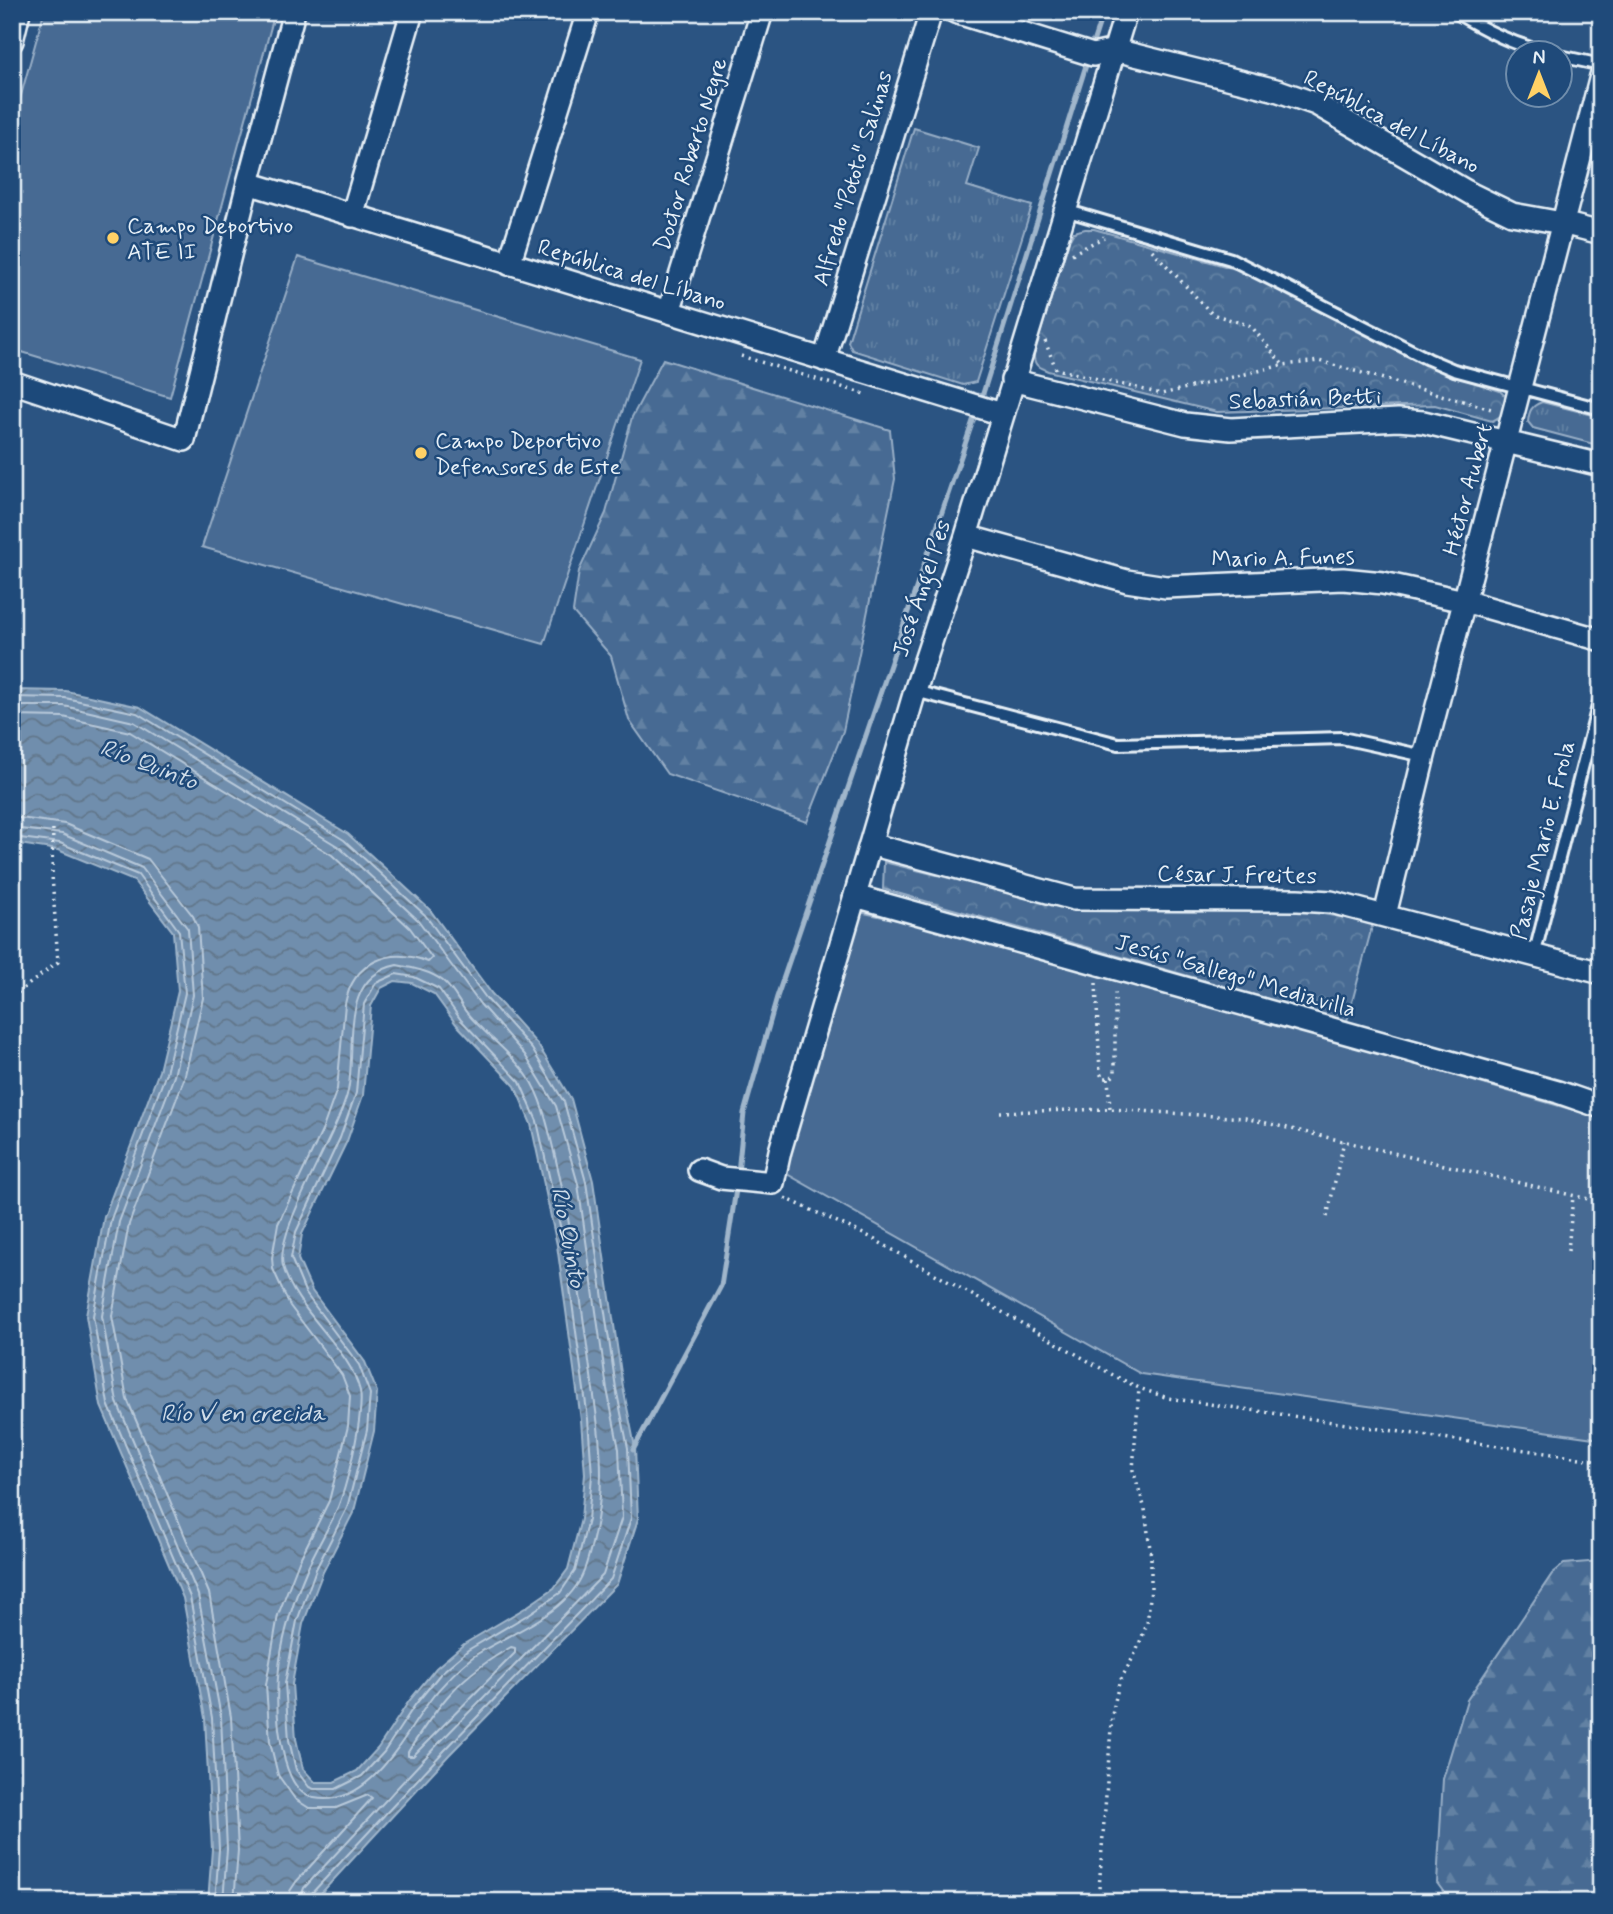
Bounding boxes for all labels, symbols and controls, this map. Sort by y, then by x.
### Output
north arrow [1504,38,1574,108]
text: N [1533,46,1545,71]
street label: Doctor Roberto Negre [648,54,736,255]
street label: República del Líbano [1298,64,1484,182]
street label: Alfredo "Pototo" Salinas [807,67,901,290]
place label: Campo Deportivo ATE II [127,212,293,268]
marker: Campo Deportivo ATE II [105,230,121,246]
street label: República del Líbano [534,233,729,319]
street label: Sebastián Betti [1228,382,1382,418]
street label: Héctor Aubert [1437,420,1501,559]
place label: Campo Deportivo Defensores de Este [435,427,621,483]
marker: Campo Deportivo Defensores de Este [413,445,429,461]
street label: José Ángel Pes [887,516,961,662]
street label: Mario A. Funes [1211,543,1355,575]
water label: Río Quinto [95,733,202,798]
street label: Pasaje Mario E. Frola [1505,738,1583,943]
street label: César J. Freites [1157,860,1317,892]
street label: Jesús "Gallego" Mediavilla [1112,928,1359,1026]
water label: Río Quinto [543,1184,593,1291]
water label: Río V en crecida [161,1399,327,1430]

